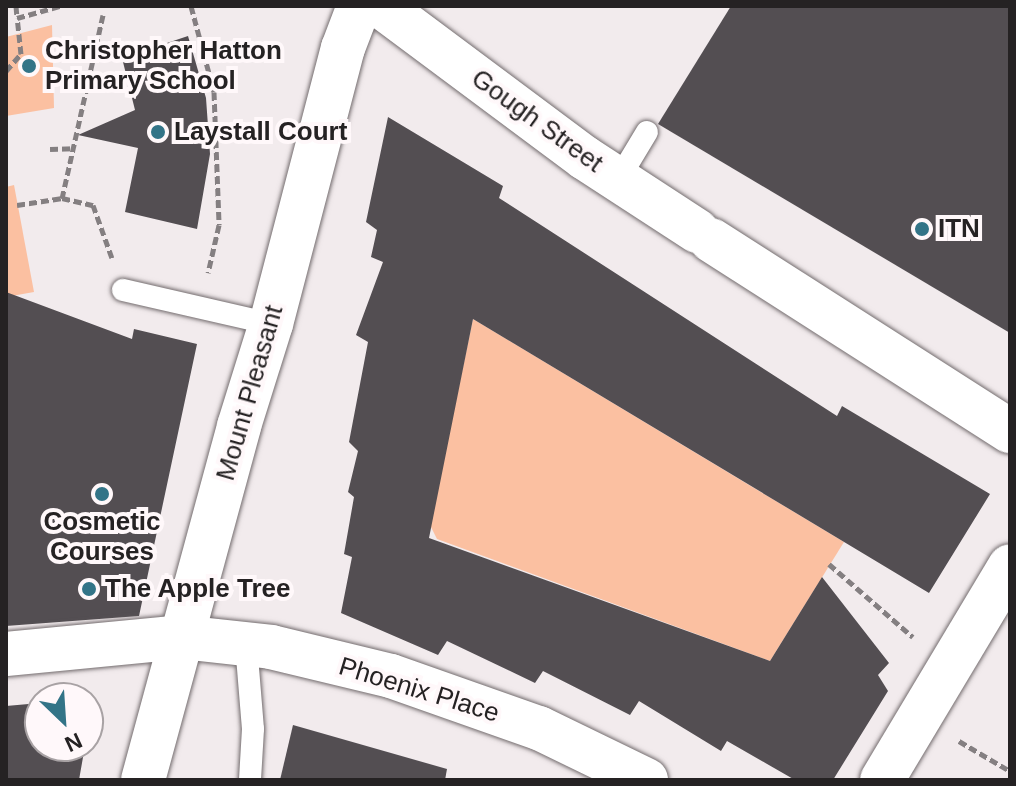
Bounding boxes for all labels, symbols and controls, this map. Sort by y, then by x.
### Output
place label: Christopher Hatton Primary School [45,35,282,96]
marker: Christopher Hatton Primary School [20,57,38,75]
street label: Gough Street [465,63,609,179]
place label: Laystall Court [174,116,347,148]
marker: Laystall Court [149,123,167,141]
place label: ITN [938,213,980,245]
marker: ITN [913,220,931,238]
street label: Mount Pleasant [210,302,290,484]
marker: Cosmetic Courses [93,485,111,503]
place label: Cosmetic Courses [43,506,161,568]
place label: The Apple Tree [105,573,291,605]
marker: The Apple Tree [80,580,98,598]
street label: Phoenix Place [335,651,503,729]
north arrow [24,682,104,762]
text: N [61,728,86,757]

